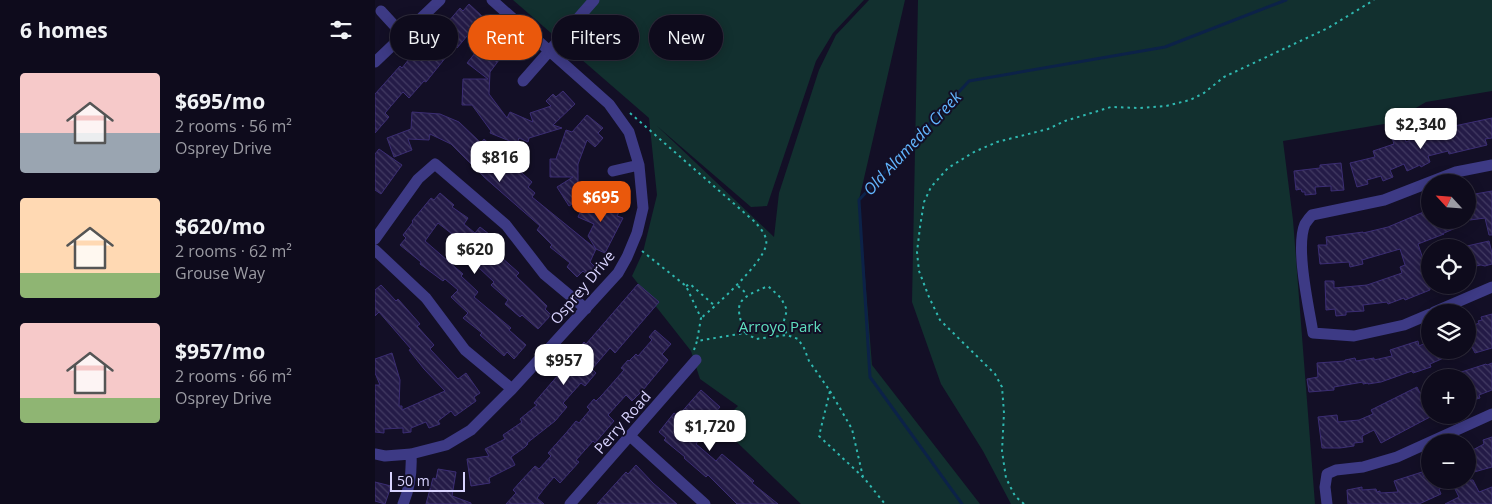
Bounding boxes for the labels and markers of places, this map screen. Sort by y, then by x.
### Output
pin: $2,340 [1380,108,1462,150]
pin: $816 [470,140,530,183]
pin: $695 [571,180,631,223]
pin: $620 [445,232,505,275]
pin: $957 [534,344,594,386]
pin: $1,720 [669,410,751,452]

